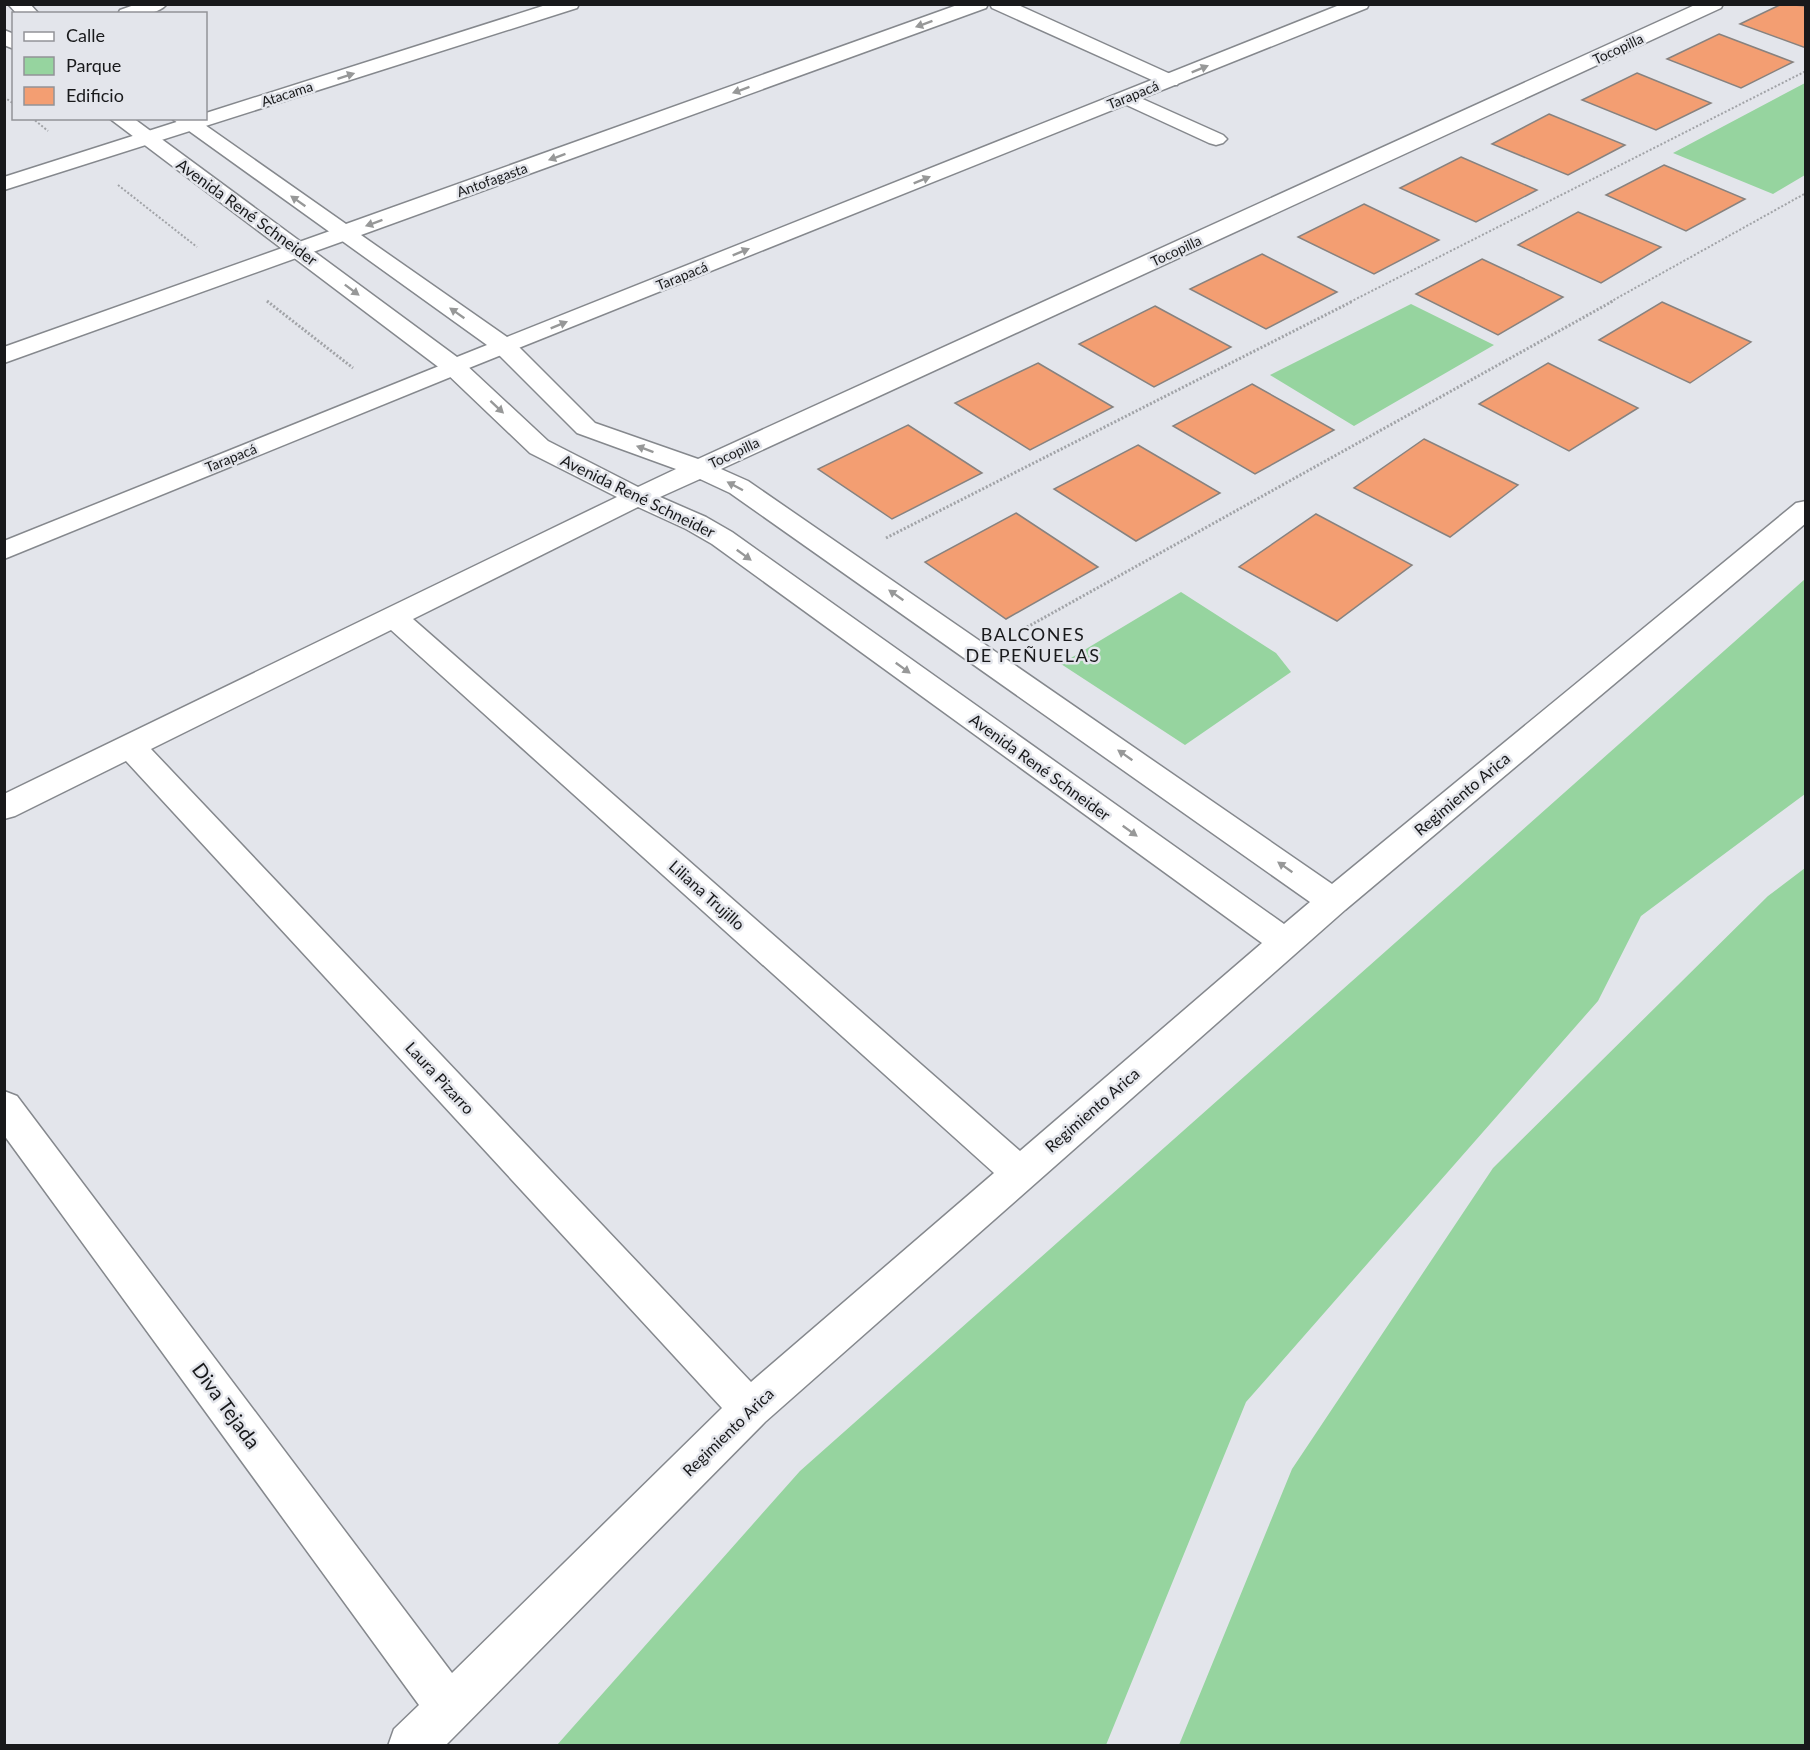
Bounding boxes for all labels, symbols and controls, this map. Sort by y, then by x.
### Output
legend [12,12,207,120]
one-way arrow [915,20,933,30]
text: Calle [66,24,105,46]
street label: Tocopilla [1590,29,1646,68]
text: Parque [66,54,121,76]
one-way arrow [1191,63,1209,73]
one-way arrow [337,70,355,80]
street label: Atacama [259,77,315,110]
street label: Tarapacá [1105,77,1161,113]
text: Edificio [66,84,124,106]
one-way arrow [732,86,750,96]
one-way arrow [548,152,566,162]
street label: Avenida René Schneider [173,154,322,269]
street label: Antofagasta [454,159,530,200]
one-way arrow [913,175,931,185]
one-way arrow [290,195,306,207]
one-way arrow [365,218,383,228]
street label: Tocopilla [1148,231,1204,270]
one-way arrow [732,247,750,257]
street label: Tarapacá [654,258,710,294]
one-way arrow [344,284,360,296]
one-way arrow [450,307,466,319]
one-way arrow [551,320,569,330]
one-way arrow [489,400,504,413]
street label: Tocopilla [706,433,762,472]
street label: Tarapacá [203,440,259,476]
one-way arrow [636,444,654,453]
street label: Avenida René Schneider [558,450,719,541]
one-way arrow [726,481,743,491]
one-way arrow [737,548,752,560]
one-way arrow [889,590,904,602]
district label: BALCONES DE PEÑUELAS [966,623,1100,666]
one-way arrow [894,662,910,674]
street label: Avenida René Schneider [966,709,1115,824]
street label: Regimiento Arica [1410,748,1513,839]
one-way arrow [1118,749,1134,761]
one-way arrow [1121,825,1137,837]
street label: Liliana Trujillo [666,856,749,933]
one-way arrow [1277,861,1293,873]
street label: Laura Pizarro [402,1038,479,1118]
street label: Regimiento Arica [1041,1063,1143,1156]
street label: Diva Tejada [188,1358,266,1453]
street label: Regimiento Arica [678,1384,777,1480]

